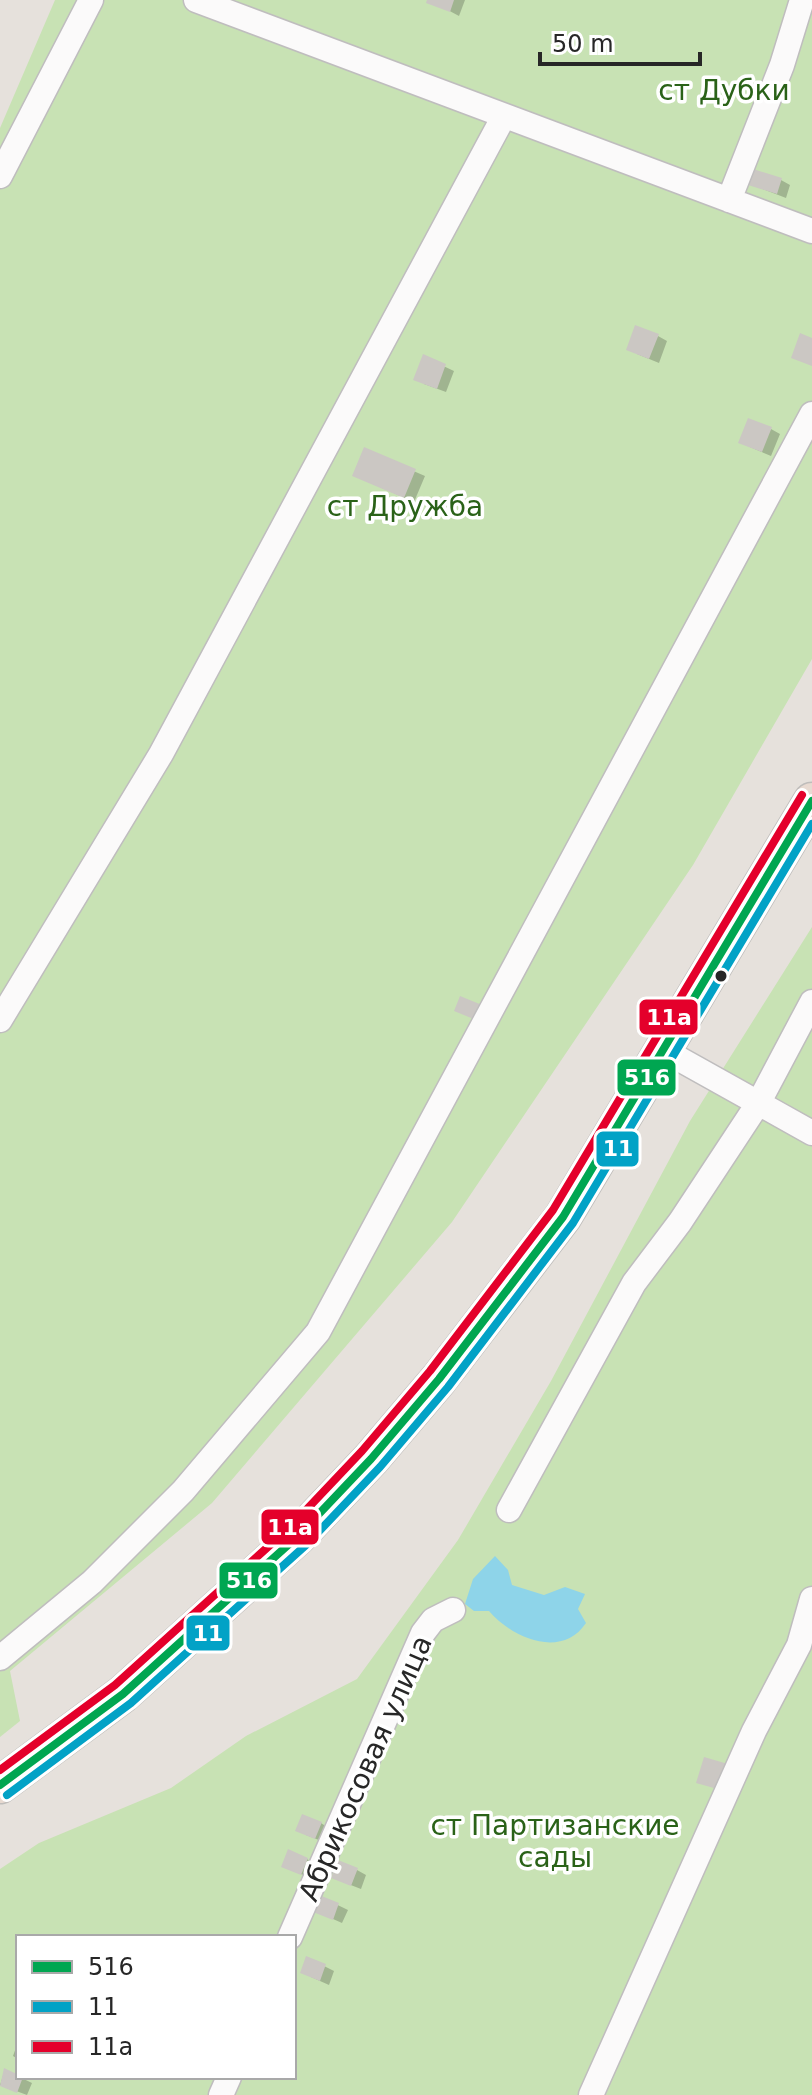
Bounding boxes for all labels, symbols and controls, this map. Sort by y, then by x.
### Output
scale bar [540,16,700,66]
text: 50 m [552,30,614,58]
park label: ст Дубки [658,74,790,107]
park label: ст Дружба [327,490,483,523]
unlabelled marker [713,968,729,984]
line badge: 11а [638,998,699,1036]
text: 11а [646,1005,692,1030]
line badge: 516 [616,1058,677,1097]
text: 516 [624,1065,670,1090]
line badge: 11 [595,1130,640,1168]
text: 11 [603,1136,633,1161]
line badge: 11а [260,1508,320,1546]
text: 11а [267,1515,313,1540]
line badge: 516 [218,1561,279,1600]
text: 516 [226,1568,272,1593]
line badge: 11 [185,1614,231,1652]
text: 11 [193,1621,223,1646]
street label: Абрикосовая улица [292,1630,439,1906]
park label: ст Партизанские сады [430,1809,680,1874]
legend [16,1935,296,2079]
text: 516 [88,1953,134,1981]
text: 11 [88,1993,119,2021]
text: 11а [88,2033,133,2061]

